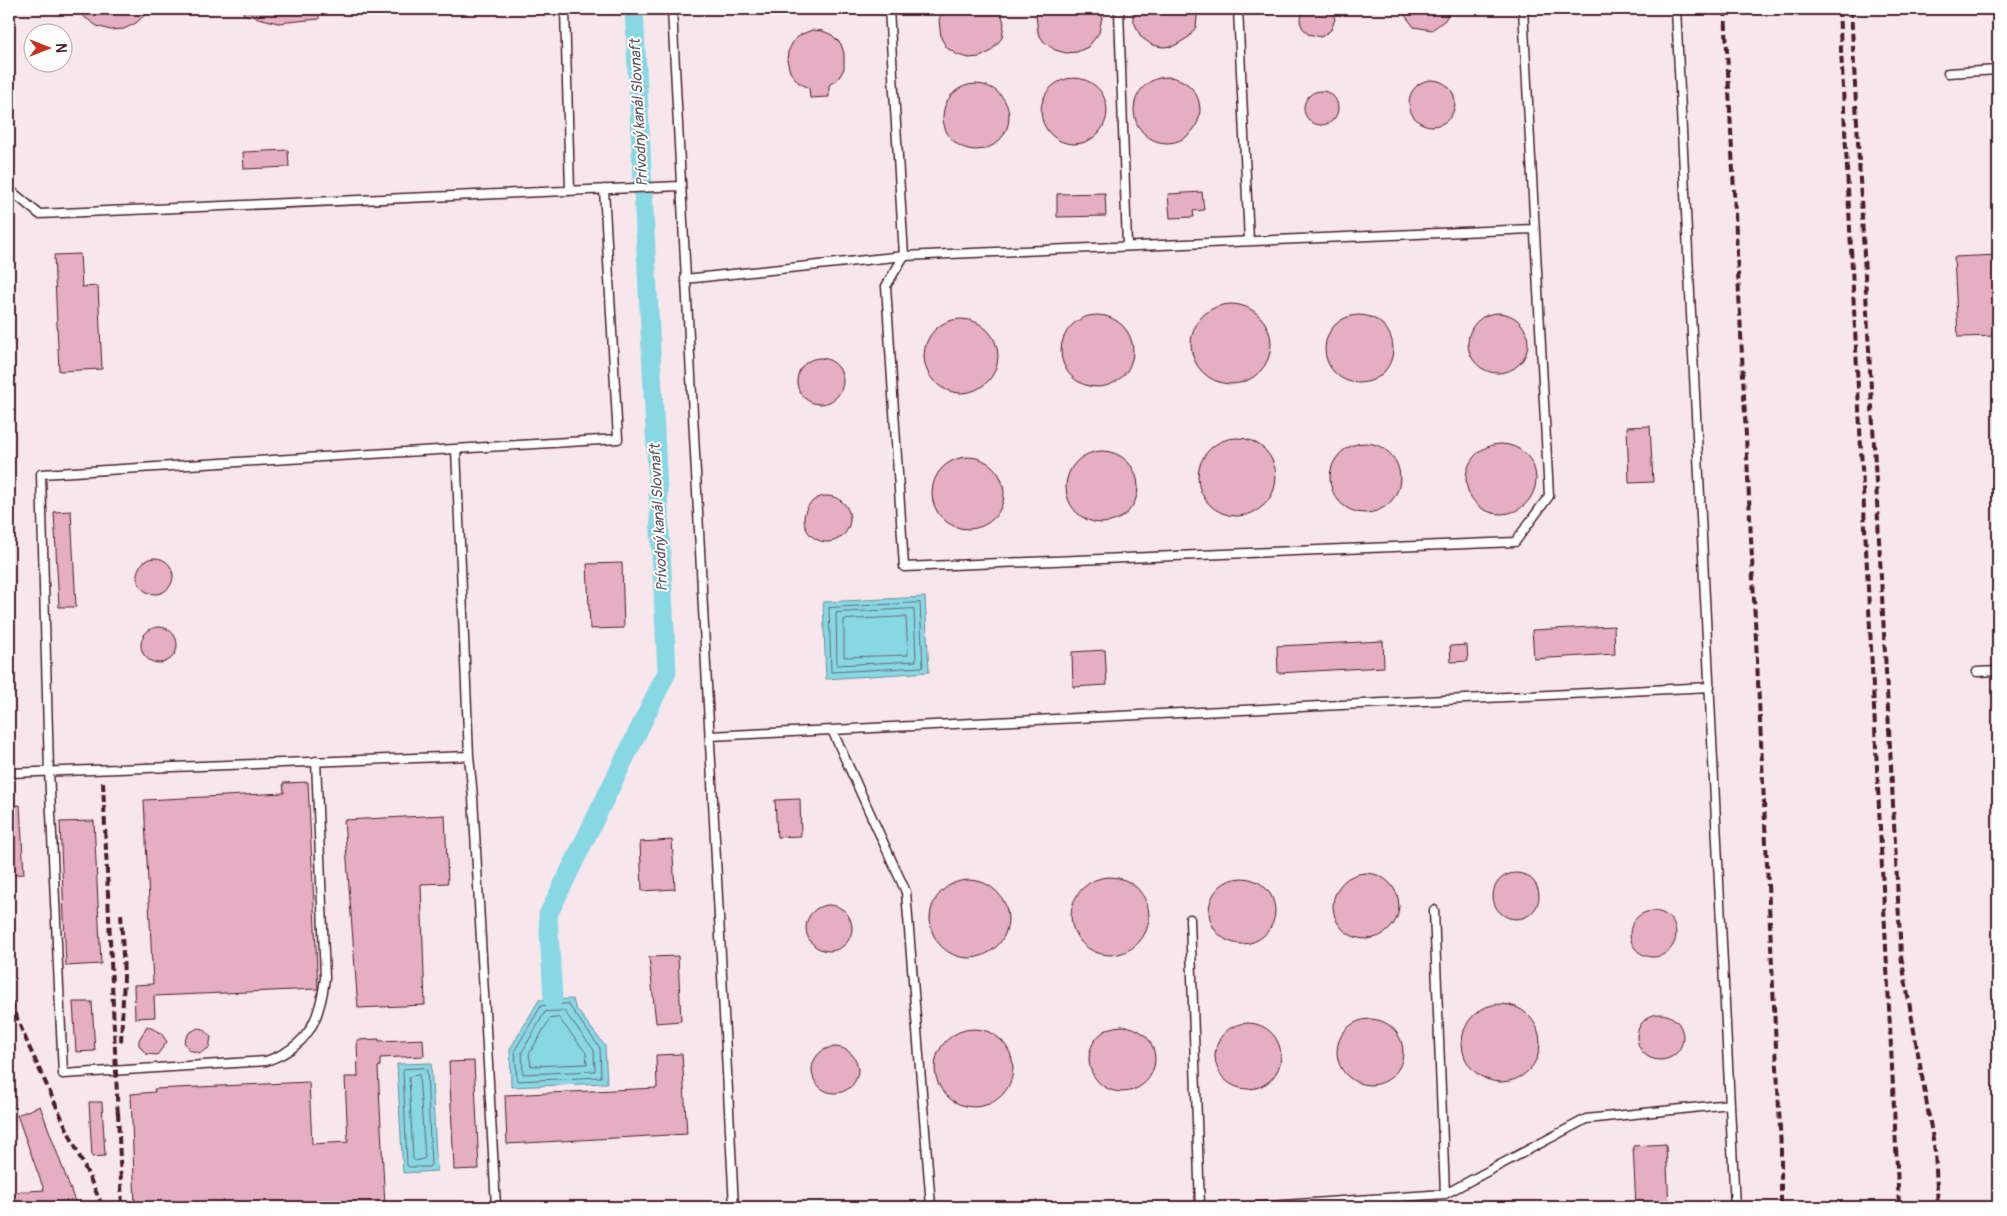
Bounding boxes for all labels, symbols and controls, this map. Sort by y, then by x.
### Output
north arrow [22,22,72,72]
water label: Prívodný kanál Slovnaft [626,37,652,187]
text: N [52,43,69,53]
water label: Prívodný kanál Slovnaft [646,442,672,592]

